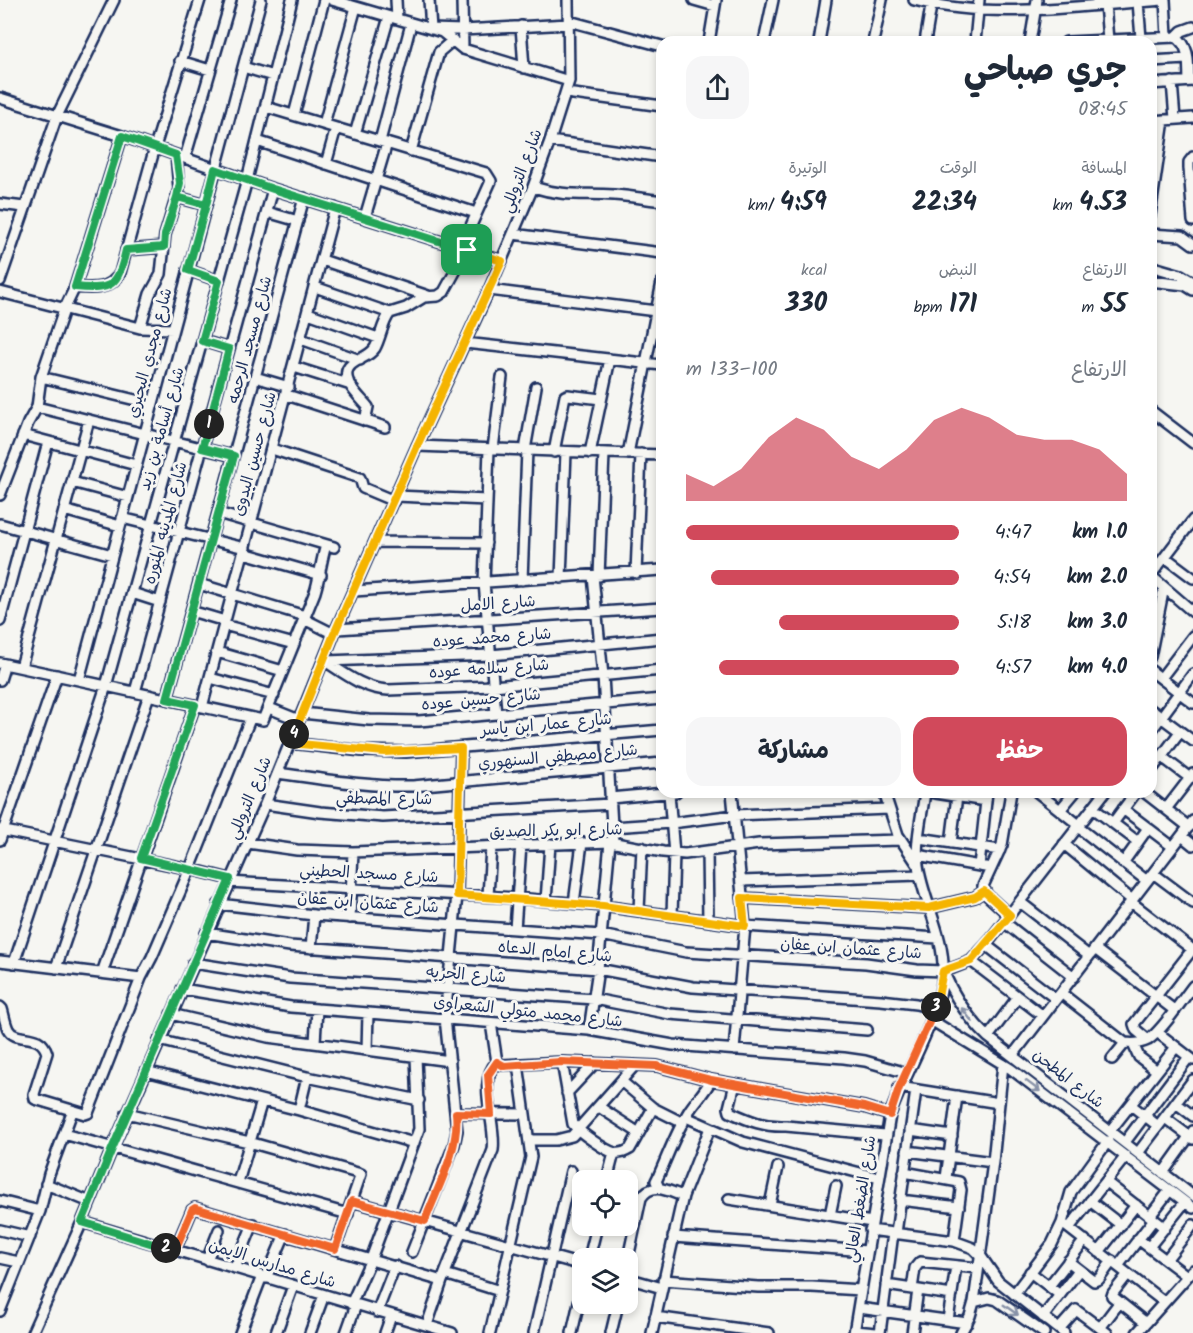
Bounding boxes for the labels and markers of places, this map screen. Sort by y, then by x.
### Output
pin [441,224,492,275]
pin: 1 [194,409,224,439]
pin: 4 [279,719,309,749]
pin: 3 [921,992,951,1022]
pin: 2 [151,1233,181,1263]

